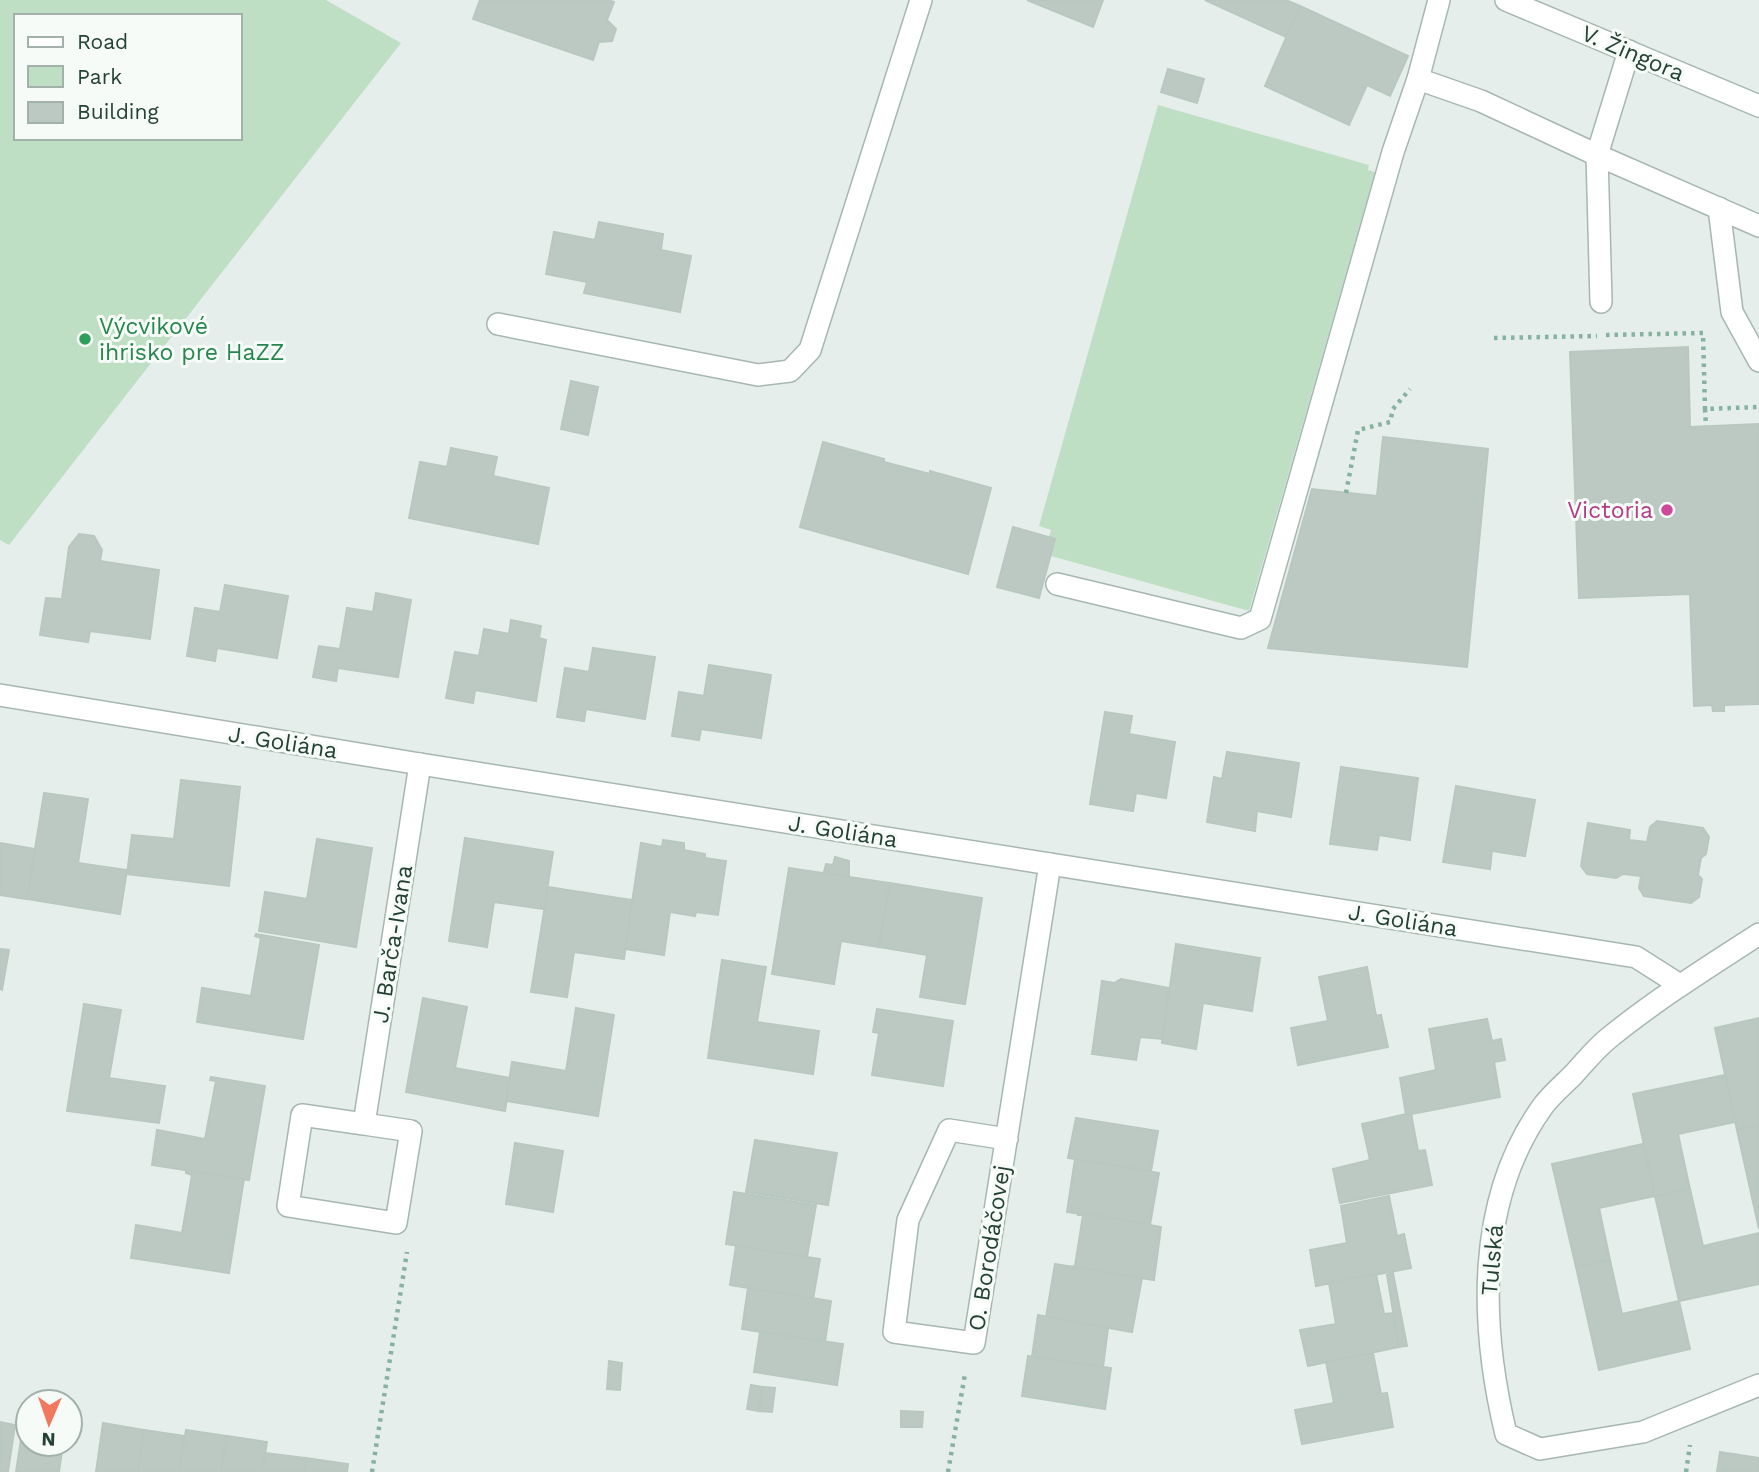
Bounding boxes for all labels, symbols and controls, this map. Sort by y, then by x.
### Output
legend [14,14,242,140]
street label: V. Žingora [1577,20,1688,87]
text: Road [77,29,128,54]
text: Park [77,64,122,89]
text: Building [77,99,159,124]
place label: Výcvikové ihrisko pre HaZZ [99,313,285,366]
marker: Výcvikové ihrisko pre HaZZ [77,331,93,347]
place label: Victoria [1567,497,1653,524]
marker: Victoria [1659,502,1675,518]
street label: J. Goliána [226,721,340,764]
street label: J. Goliána [786,810,900,853]
street label: J. Barča-Ivana [367,863,418,1025]
street label: J. Goliána [1346,899,1460,942]
street label: O. Borodáčovej [963,1163,1016,1333]
street label: Tulská [1476,1223,1509,1297]
north arrow [14,1388,84,1458]
text: N [41,1428,56,1451]

